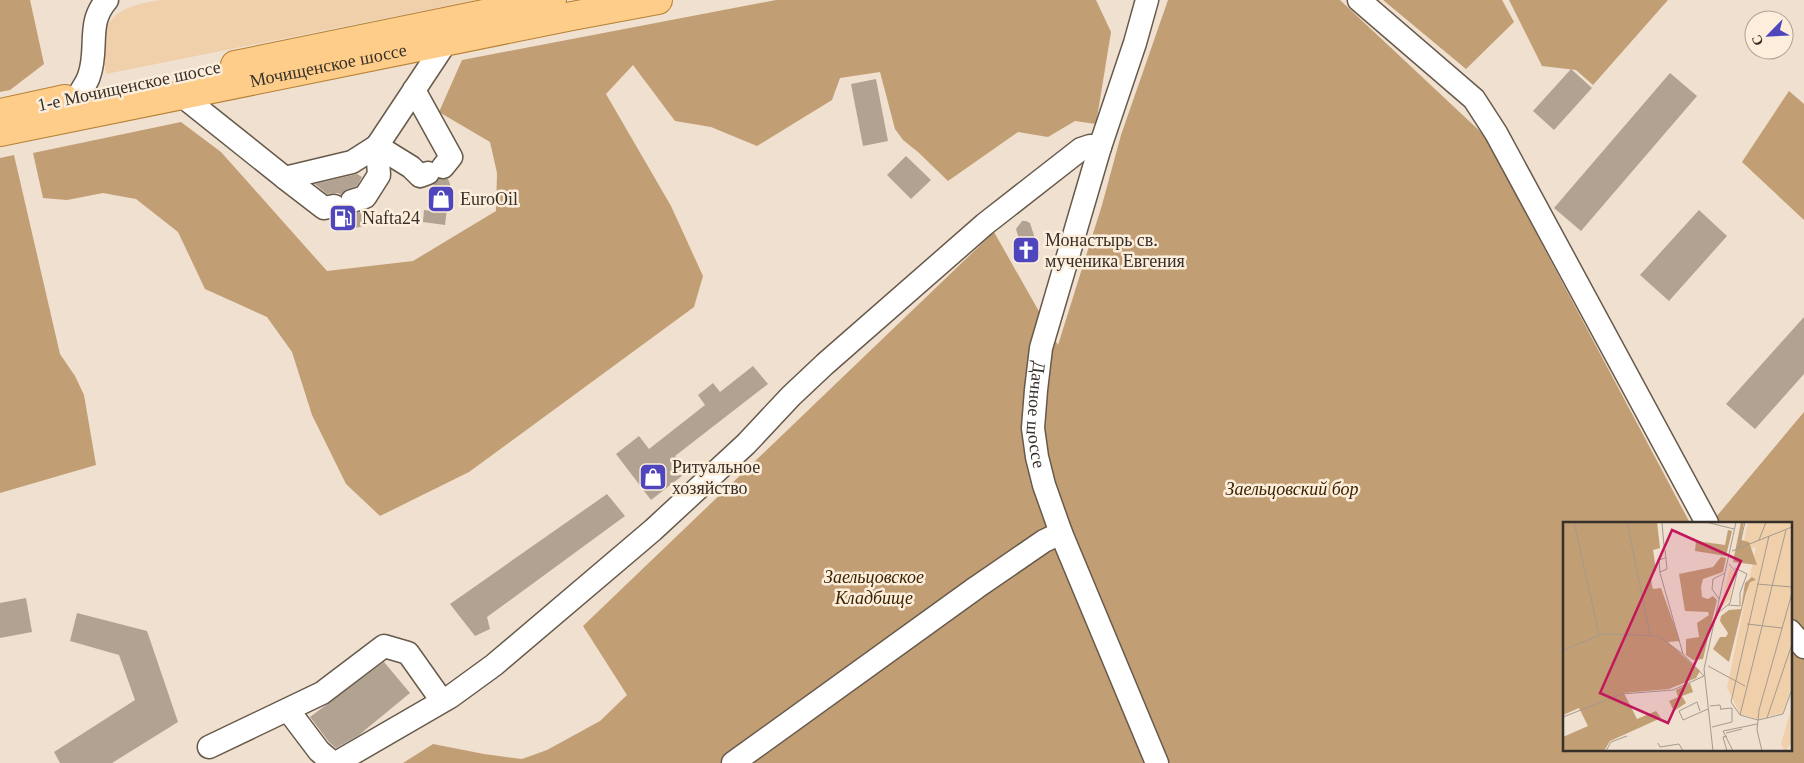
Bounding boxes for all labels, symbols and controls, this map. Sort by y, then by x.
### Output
north arrow [1744,10,1794,60]
text: С [1749,32,1766,48]
street label: Мочищенское шоссе [248,40,408,91]
street label: 1-е Мочищенское шоссе [36,57,222,115]
shop icon: EuroOil [426,184,456,214]
place label: EuroOil [460,189,518,209]
fuel station icon: Nafta24 [328,203,358,233]
place label: Nafta24 [362,208,420,228]
place label: Монастырь св. мученика Евгения [1045,230,1185,271]
church icon: Монастырь св. мученика Евгения [1011,235,1041,265]
street label: Дачное шоссе [1022,360,1049,470]
place label: Ритуальное хозяйство [672,457,760,498]
shop icon: Ритуальное хозяйство [638,462,668,492]
park label: Заельцовский бор [1225,479,1359,499]
inset map [1563,522,1792,750]
park label: Заельцовское Кладбище [824,567,924,608]

